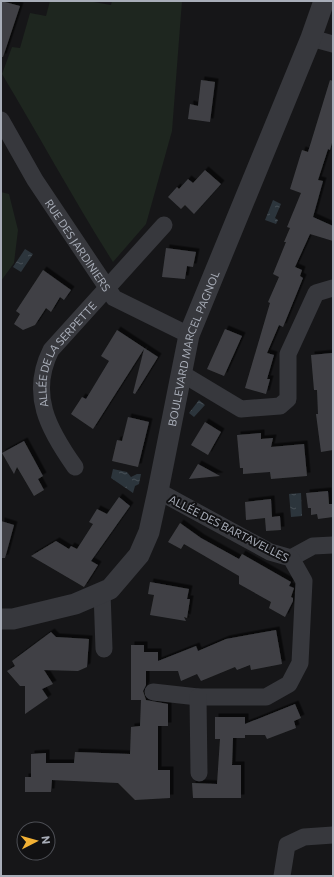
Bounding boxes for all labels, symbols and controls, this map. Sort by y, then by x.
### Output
street label: RUE DES JARDINIERS [43,196,114,293]
street label: BOULEVARD MARCEL PAGNOL [165,268,221,427]
street label: ALLÉE DE LA SERPETTE [34,299,98,409]
street label: ALLÉE DES BARTAVELLES [167,491,292,564]
north arrow [16,821,56,861]
text: N [40,835,53,845]

